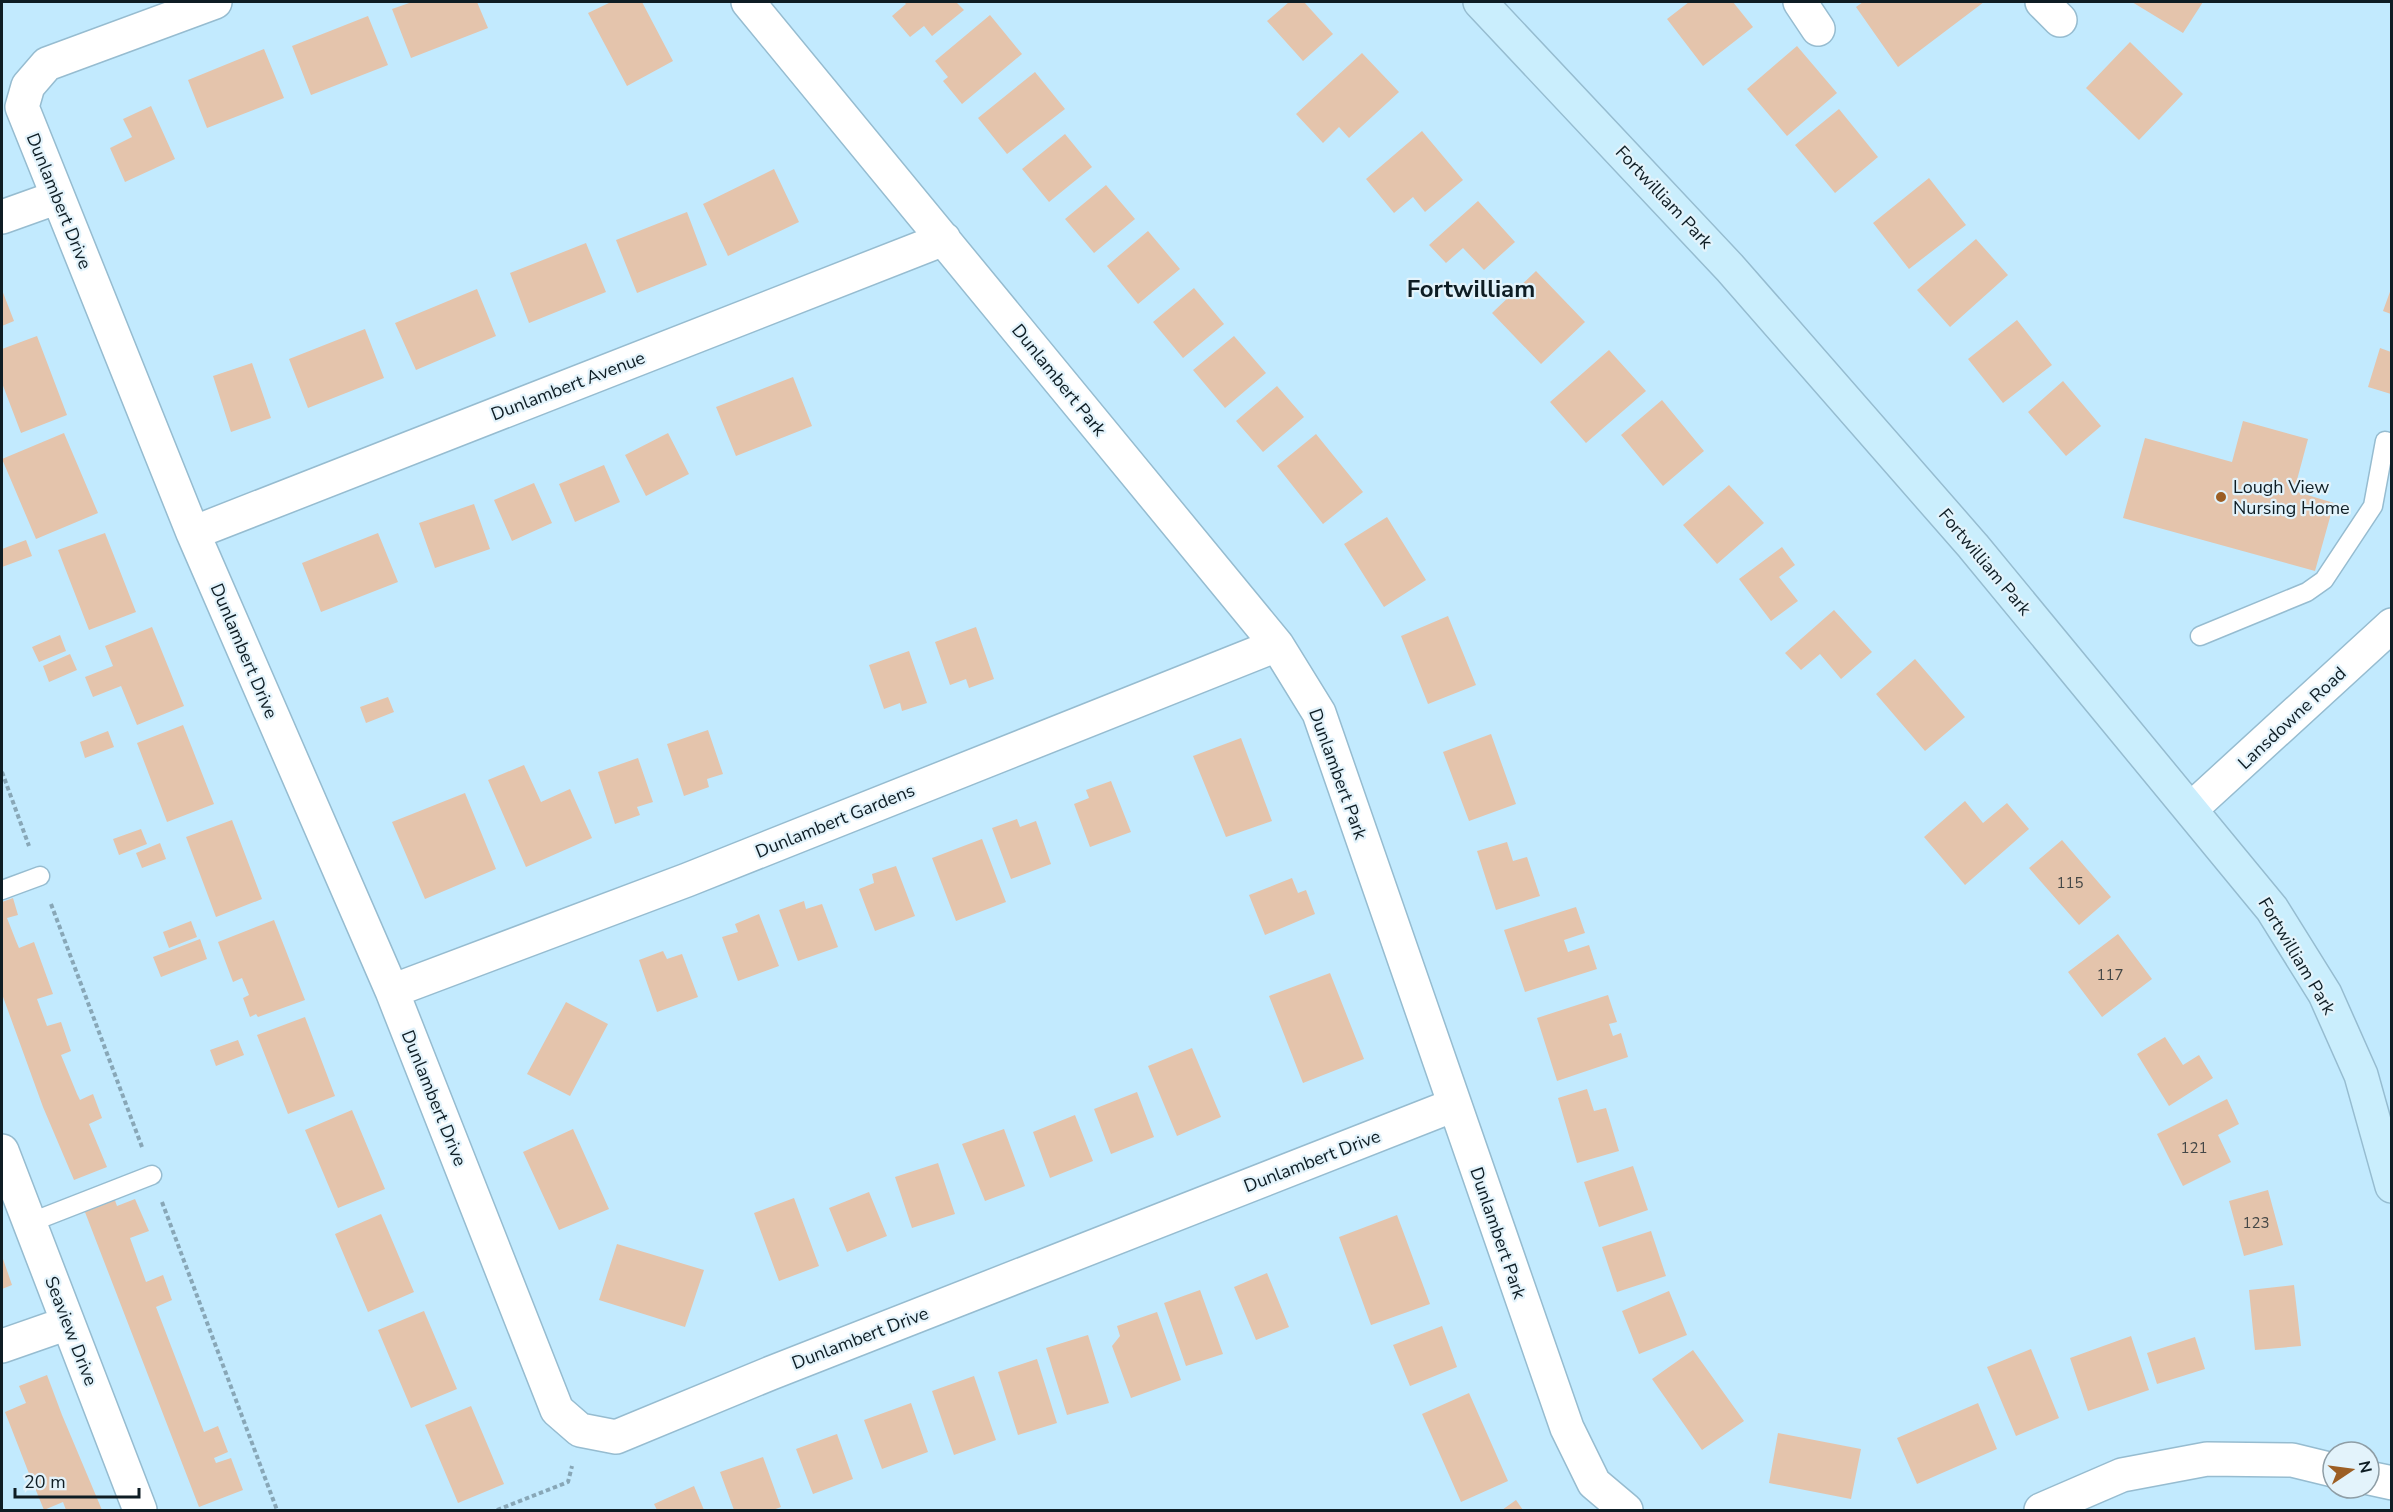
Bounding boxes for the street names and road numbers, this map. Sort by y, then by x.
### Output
street label: Dunlambert Drive [21,129,97,273]
street label: Fortwilliam Park [1610,140,1719,254]
street label: Dunlambert Park [1006,319,1112,442]
street label: Dunlambert Avenue [488,346,648,426]
street label: Fortwilliam Park [1933,504,2037,621]
street label: Dunlambert Drive [205,580,283,722]
street label: Lansdowne Road [2233,661,2351,775]
street label: Dunlambert Park [1303,705,1373,844]
street label: Dunlambert Gardens [752,778,918,864]
street label: Fortwilliam Park [2253,893,2342,1020]
street label: Dunlambert Drive [396,1026,472,1170]
street label: Dunlambert Drive [1240,1124,1384,1198]
street label: Dunlambert Park [1464,1164,1532,1303]
street label: Seaview Drive [39,1273,103,1389]
street label: Dunlambert Drive [788,1301,932,1375]

